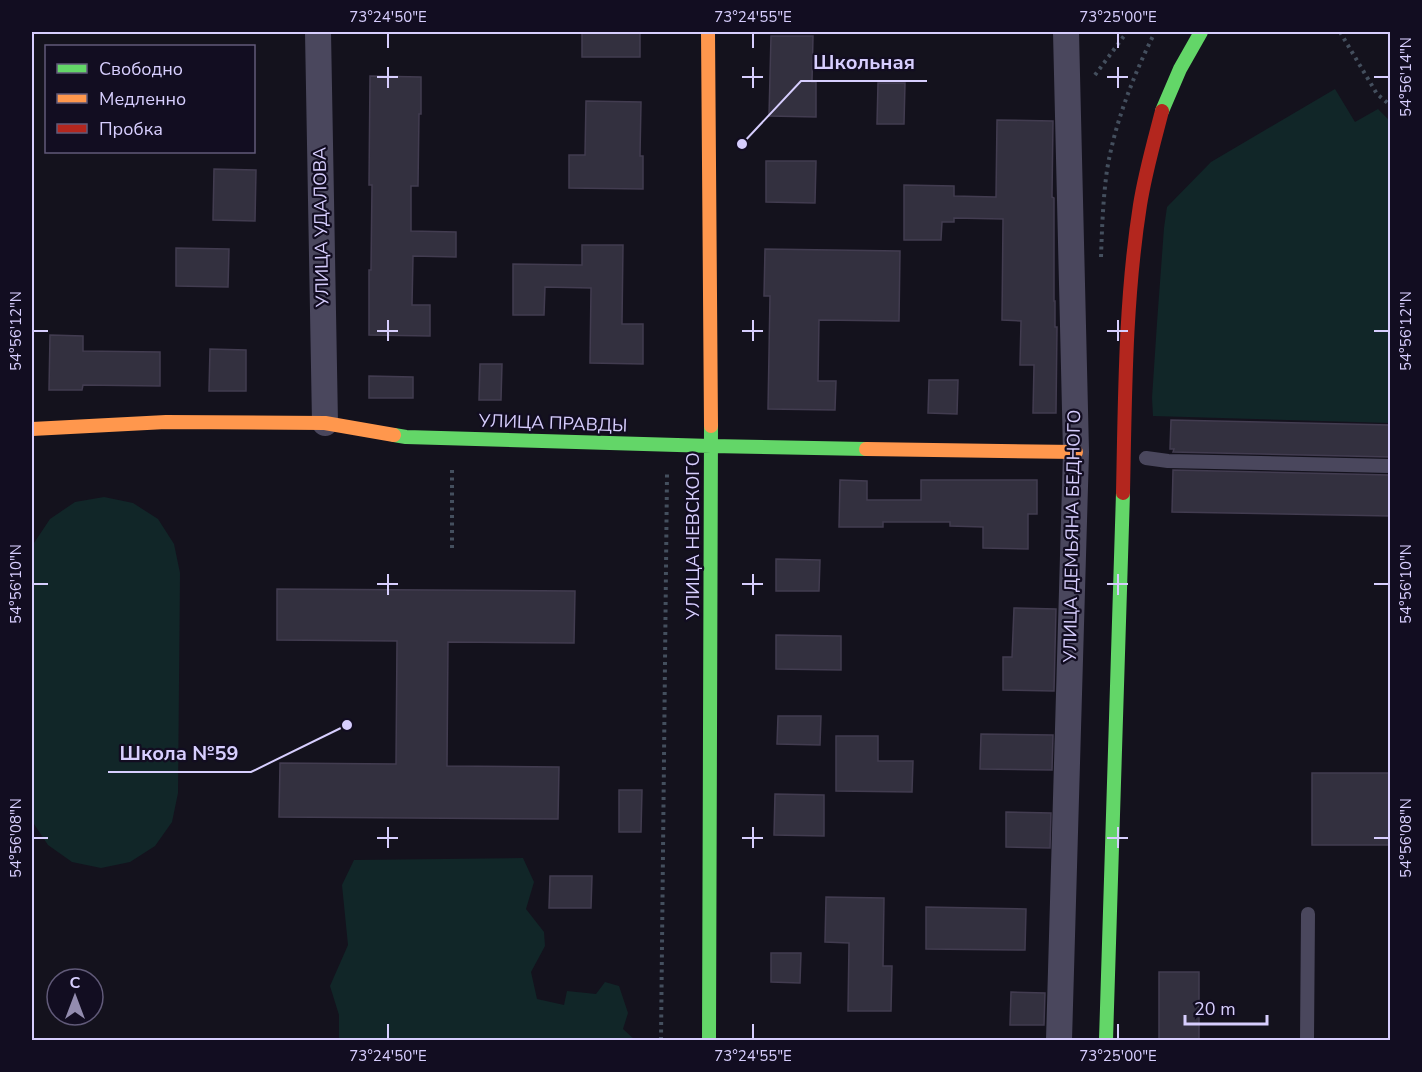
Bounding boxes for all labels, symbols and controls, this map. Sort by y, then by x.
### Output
text: 73°24'50"E [349,7,427,27]
text: 73°24'55"E [714,7,792,27]
text: 73°25'00"E [1079,7,1157,27]
text: 54°56'14"N [1396,37,1416,117]
callout: Школьная [801,43,927,81]
legend [45,45,255,153]
text: Школьная [813,49,915,76]
text: Свободно [99,57,183,81]
text: Медленно [99,87,186,111]
text: Пробка [99,117,163,141]
street label: УЛИЦА УДАЛОВА [308,147,334,308]
text: 54°56'12"N [6,291,26,371]
text: 54°56'12"N [1396,291,1416,371]
street label: УЛИЦА ПРАВДЫ [477,408,628,438]
street label: УЛИЦА ДЕМЬЯНА БЕДНОГО [1058,409,1086,664]
street label: УЛИЦА НЕВСКОГО [681,452,705,621]
text: 54°56'10"N [6,544,26,624]
text: 54°56'10"N [1396,544,1416,624]
callout: Школа №59 [108,734,251,772]
text: Школа №59 [120,740,238,767]
text: 54°56'08"N [6,798,26,878]
text: 54°56'08"N [1396,798,1416,878]
north arrow [45,967,105,1027]
text: С [70,972,81,994]
scale bar [1185,988,1268,1026]
text: 20 m [1194,997,1236,1021]
text: 73°24'50"E [349,1046,427,1066]
text: 73°24'55"E [714,1046,792,1066]
text: 73°25'00"E [1079,1046,1157,1066]

